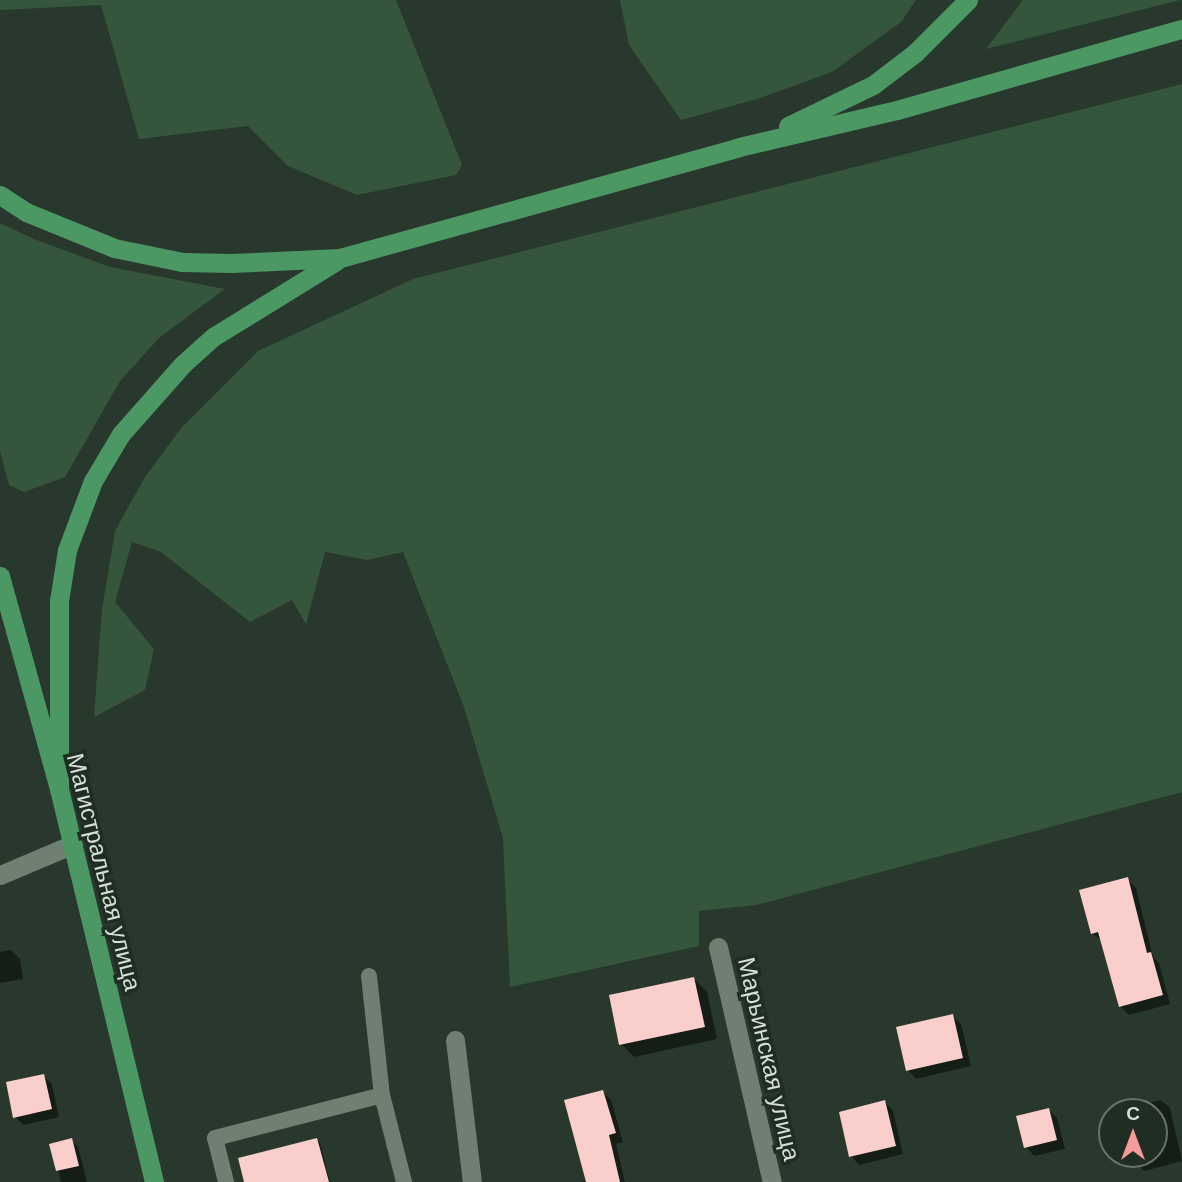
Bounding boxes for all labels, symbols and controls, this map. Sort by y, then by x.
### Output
street label: Магистральная улица [61,750,147,994]
street label: Марьинская улица [732,954,806,1164]
north arrow [1098,1098,1168,1168]
text: С [1126,1101,1140,1126]

